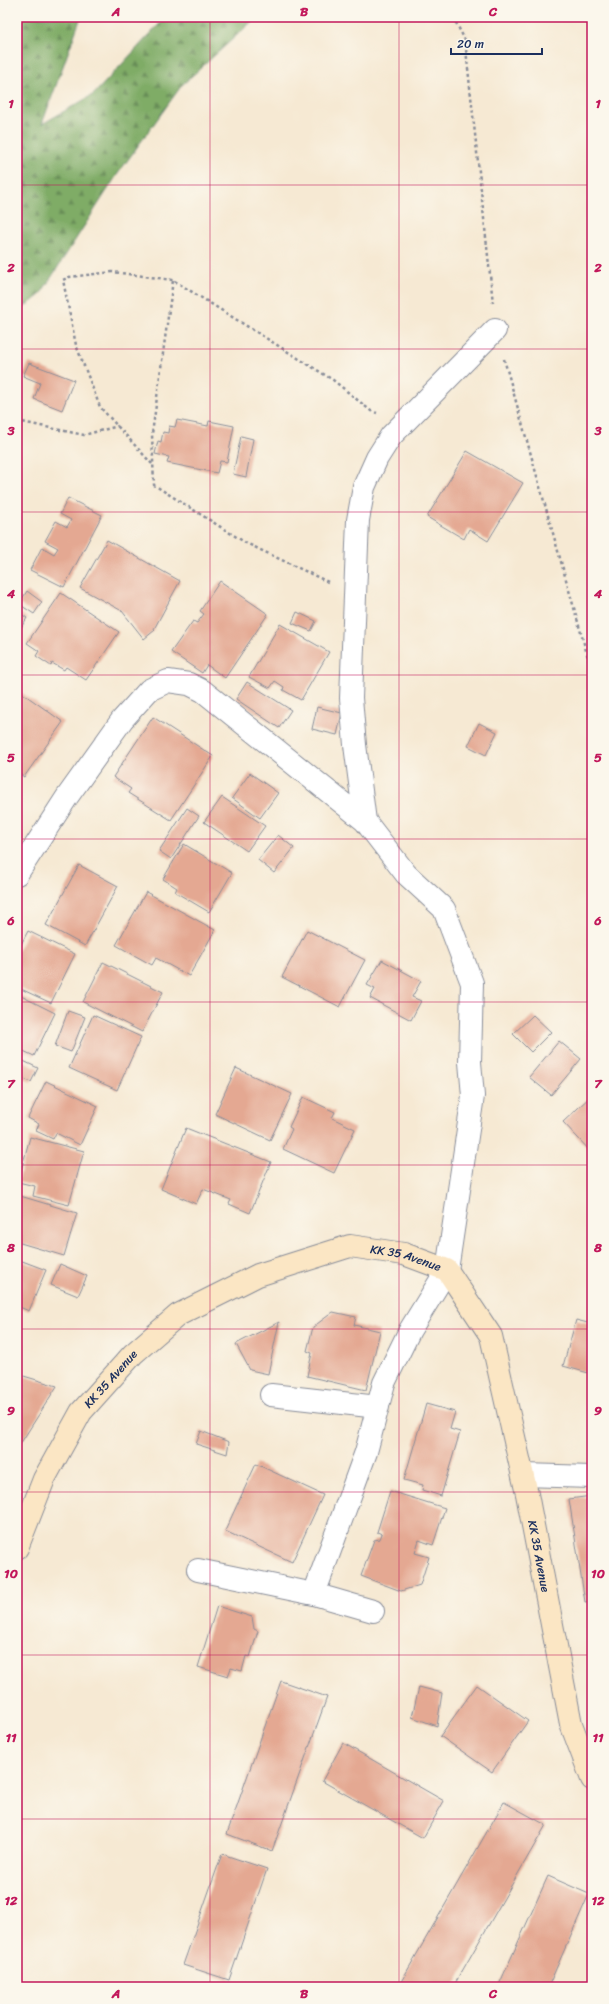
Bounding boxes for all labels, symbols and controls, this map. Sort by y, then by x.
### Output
text: A [111,0,120,23]
text: B [300,0,309,23]
text: C [488,0,498,23]
scale bar [451,30,542,56]
text: 20 m [457,33,484,55]
text: 1 [8,92,14,115]
text: 1 [595,92,601,115]
text: 2 [6,256,15,279]
text: 2 [593,256,602,279]
text: 3 [6,419,15,442]
text: 3 [593,419,602,442]
text: 4 [6,582,16,605]
text: 4 [593,582,603,605]
text: 5 [7,746,15,769]
text: 5 [594,746,602,769]
text: 6 [6,909,15,932]
text: 6 [593,909,602,932]
text: 7 [7,1072,16,1095]
text: 7 [594,1072,603,1095]
text: 8 [6,1236,15,1259]
text: 8 [593,1236,602,1259]
street label: KK 35 Avenue [369,1238,445,1278]
street label: KK 35 Avenue [78,1344,143,1414]
text: 9 [7,1399,15,1422]
text: 9 [594,1399,602,1422]
street label: KK 35 Avenue [521,1518,557,1594]
text: 10 [4,1562,18,1585]
text: 10 [591,1562,605,1585]
text: 11 [5,1726,17,1749]
text: 11 [592,1726,604,1749]
text: 12 [4,1889,18,1912]
text: 12 [591,1889,605,1912]
text: A [111,1982,120,2004]
text: B [300,1982,309,2004]
text: C [488,1982,498,2004]

